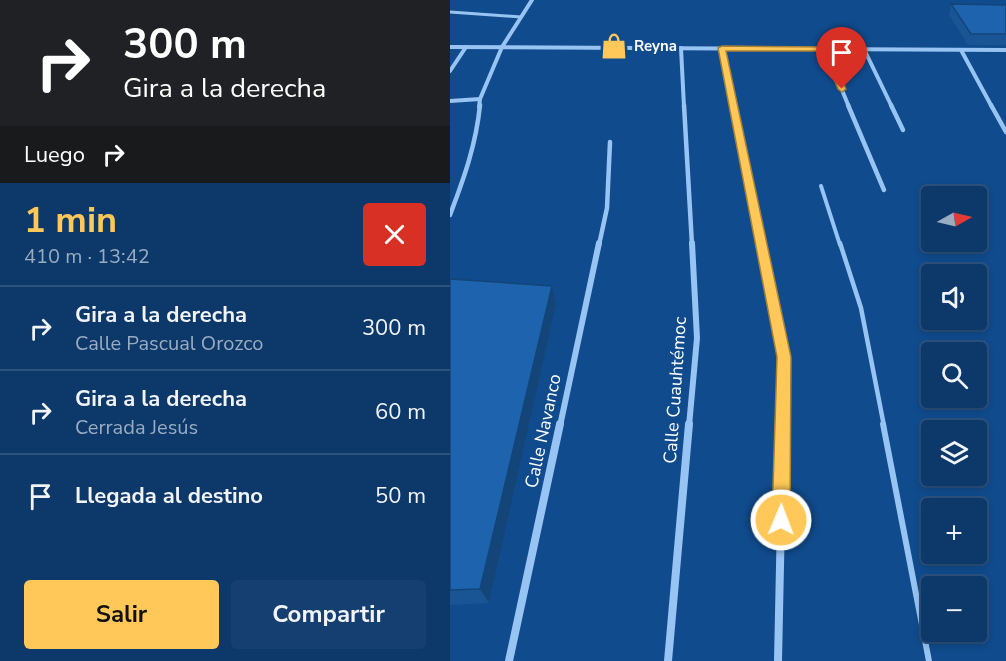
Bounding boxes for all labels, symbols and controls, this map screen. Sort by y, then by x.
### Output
text: 300 m [123,16,247,73]
icon: right [24,24,102,102]
pin [816,27,867,89]
shop icon: Reyna [599,31,629,61]
place label: Reyna [634,36,677,56]
icon: arrive [825,36,858,69]
text: Gira a la derecha [123,70,326,107]
icon: right [97,138,130,171]
text: Luego [24,140,85,170]
north arrow [921,186,987,252]
map controls [921,186,987,642]
text: 1 min [24,196,117,245]
button: close [363,203,426,266]
text: 410 m · 13:42 [24,243,150,270]
button: sound [921,264,987,330]
text: Gira a la derecha [75,300,247,330]
icon: right [24,312,57,345]
text: 300 m [362,313,426,343]
street label: Calle Cuauhtémoc [658,316,692,464]
text: Calle Pascual Orozco [75,330,263,357]
button: search [921,342,987,408]
street label: Calle Navanco [519,372,567,490]
text: Gira a la derecha [75,384,247,414]
icon: right [24,396,57,429]
text: 60 m [375,397,426,427]
text: Cerrada Jesús [75,414,198,441]
button: layers [921,420,987,486]
icon: arrive [24,480,57,513]
text: Llegada al destino [75,481,263,511]
text: 50 m [375,481,426,511]
position arrow [749,488,813,552]
button: + [921,498,987,564]
button: − [921,576,987,642]
button: Salir [24,580,219,649]
button: Compartir [231,580,426,649]

